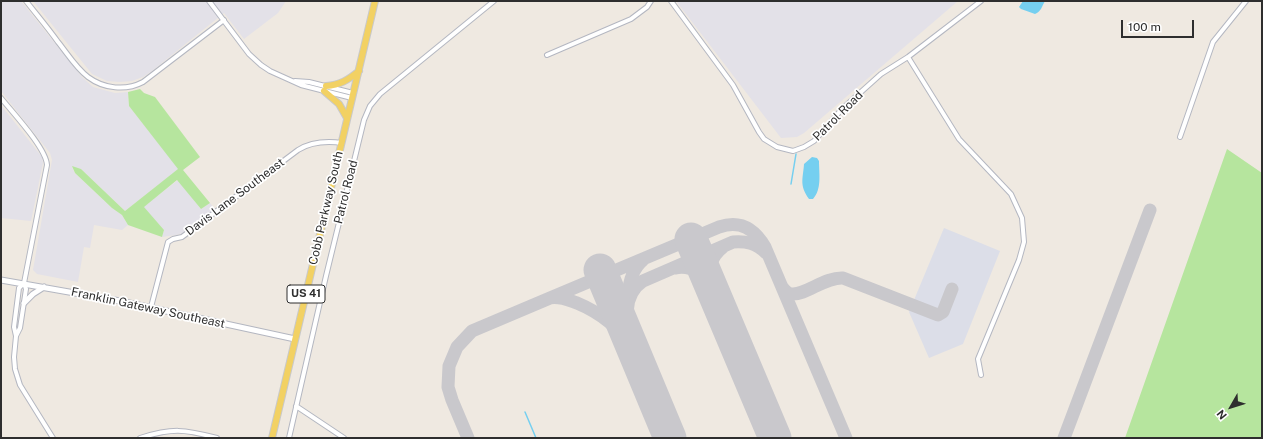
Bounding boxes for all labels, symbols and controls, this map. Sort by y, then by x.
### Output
scale bar [1123,12,1196,38]
text: 100 m [1128,20,1161,34]
street label: Patrol Road [810,88,866,144]
street label: Cobb Parkway South [306,150,346,266]
street label: Davis Lane Southeast [183,155,287,239]
street label: Patrol Road [331,159,361,225]
street label: Franklin Gateway Southeast [70,285,226,331]
road number: US 41 [287,285,325,303]
north arrow [1211,387,1251,427]
text: N [1214,407,1229,422]

